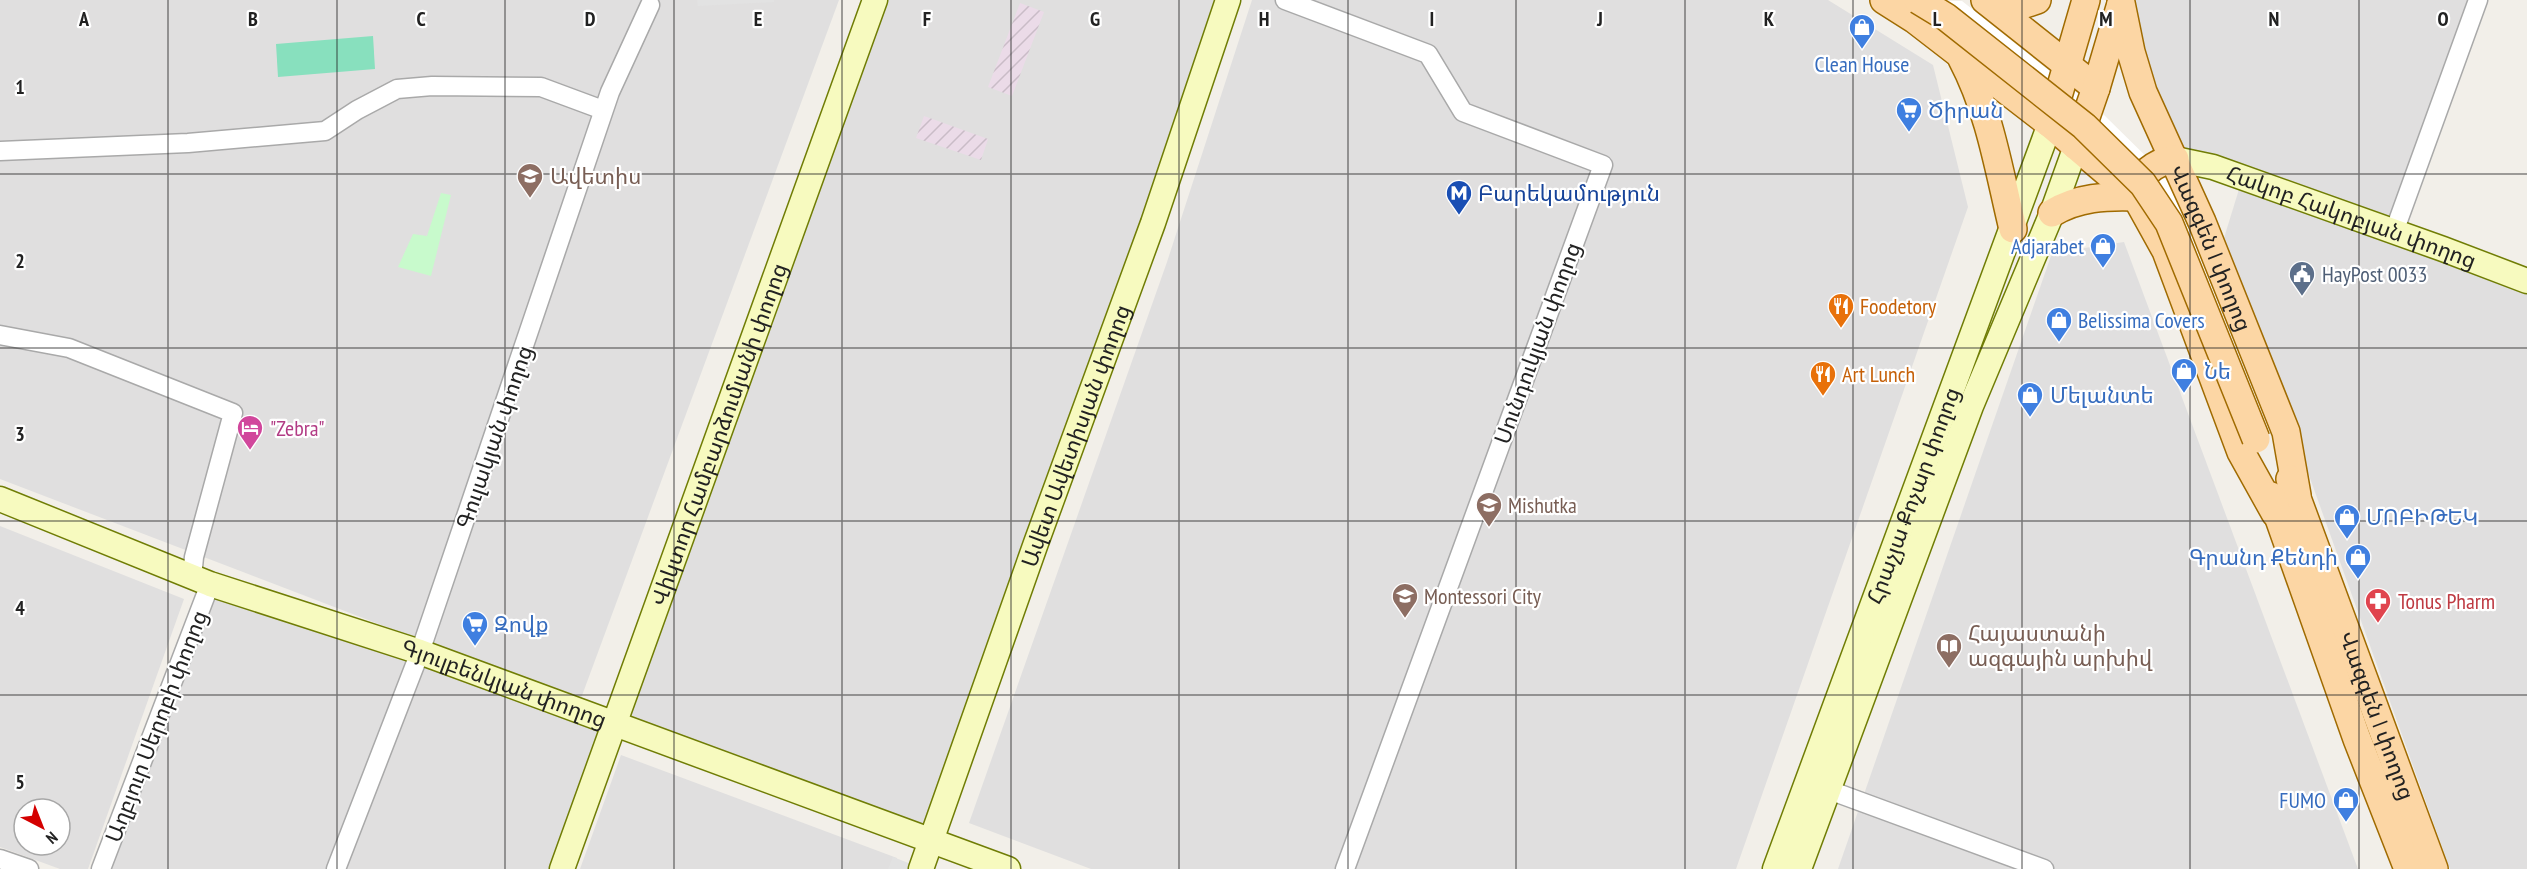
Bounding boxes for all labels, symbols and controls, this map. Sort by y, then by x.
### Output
text: A [78,6,90,32]
text: B [248,6,258,32]
text: C [416,6,426,32]
text: D [585,6,596,32]
text: E [754,6,762,32]
text: F [923,6,931,32]
text: G [1090,6,1100,32]
text: H [1259,6,1269,32]
text: I [1430,6,1434,32]
text: J [1596,6,1603,32]
text: K [1764,6,1775,32]
text: L [1933,6,1942,32]
text: M [2099,6,2113,32]
text: N [2269,6,2279,32]
text: O [2437,6,2449,32]
shop icon: Clean House [1847,12,1877,50]
place label: Clean House [1815,50,1909,78]
text: 1 [15,74,25,100]
supermarket icon: Ծիրան [1894,95,1924,133]
place label: Ծիրան [1928,96,2003,124]
street label: Հակոբ Հակոբյան փողոց [2223,159,2480,274]
street label: Վազգեն I փողոց [2164,160,2258,335]
school or university icon: Ավետիս [515,161,545,199]
place label: Ավետիս [550,162,641,190]
metro station icon: Բարեկամություն [1444,178,1474,216]
place label: Բարեկամություն [1478,179,1660,207]
shop icon: Adjarabet [2088,231,2118,269]
place label: Adjarabet [2011,232,2084,260]
street label: Սունդուկյան փողոց [1487,238,1587,448]
text: 2 [15,248,25,274]
street label: Վիկտոր Համբարձումյանի փողոց [644,259,793,610]
public building icon: HayPost 0033 [2287,259,2317,297]
place label: HayPost 0033 [2322,260,2427,288]
restaurant icon: Foodetory [1826,291,1856,329]
place label: Foodetory [1860,292,1937,320]
street label: Ավետ Ավետիսյան փողոց [1015,300,1136,571]
shop icon: Belissima Covers [2044,305,2074,343]
place label: Belissima Covers [2078,306,2205,334]
street label: Գուլակյան փողոց [449,342,539,532]
shop icon: Նե [2169,356,2199,394]
place label: Նե [2204,357,2231,385]
restaurant icon: Art Lunch [1808,359,1838,397]
place label: Art Lunch [1842,360,1915,388]
shop icon: Մելանտե [2015,380,2045,418]
place label: Մելանտե [2050,381,2154,409]
street label: Հրաչյա Քոչար փողոց [1860,383,1966,608]
hotel icon: "Zebra" [235,413,265,451]
place label: "Zebra" [270,414,325,442]
text: 3 [15,421,25,447]
school or university icon: Mishutka [1474,490,1504,528]
place label: Mishutka [1508,491,1577,519]
shop icon: ՄՈԲԻԹԵԿ [2332,502,2362,540]
place label: ՄՈԲԻԹԵԿ [2366,503,2478,531]
shop icon: Գրանդ Քենդի [2343,542,2373,580]
place label: Գրանդ Քենդի [2189,543,2338,571]
school or university icon: Montessori City [1390,581,1420,619]
place label: Montessori City [1424,582,1542,610]
pharmacy icon: Tonus Pharm [2363,586,2393,624]
place label: Tonus Pharm [2398,587,2495,615]
text: 4 [15,595,25,621]
street label: Աղբյուր Սերոբի փողոց [99,606,213,846]
supermarket icon: Զովք [460,609,490,647]
place label: Զովք [494,610,549,638]
place label: Հայաստանի ազգային արխիվ [1968,619,2153,672]
street label: Վազգեն I փողոց [2333,627,2421,804]
library icon: Հայաստանի ազգային արխիվ [1934,631,1964,669]
street label: Գյուլբենկյան փողոց [398,633,611,734]
text: 5 [15,769,25,795]
shop icon: FUMO [2331,785,2361,823]
place label: FUMO [2279,786,2326,814]
north arrow [12,797,72,857]
text: N [42,828,62,848]

